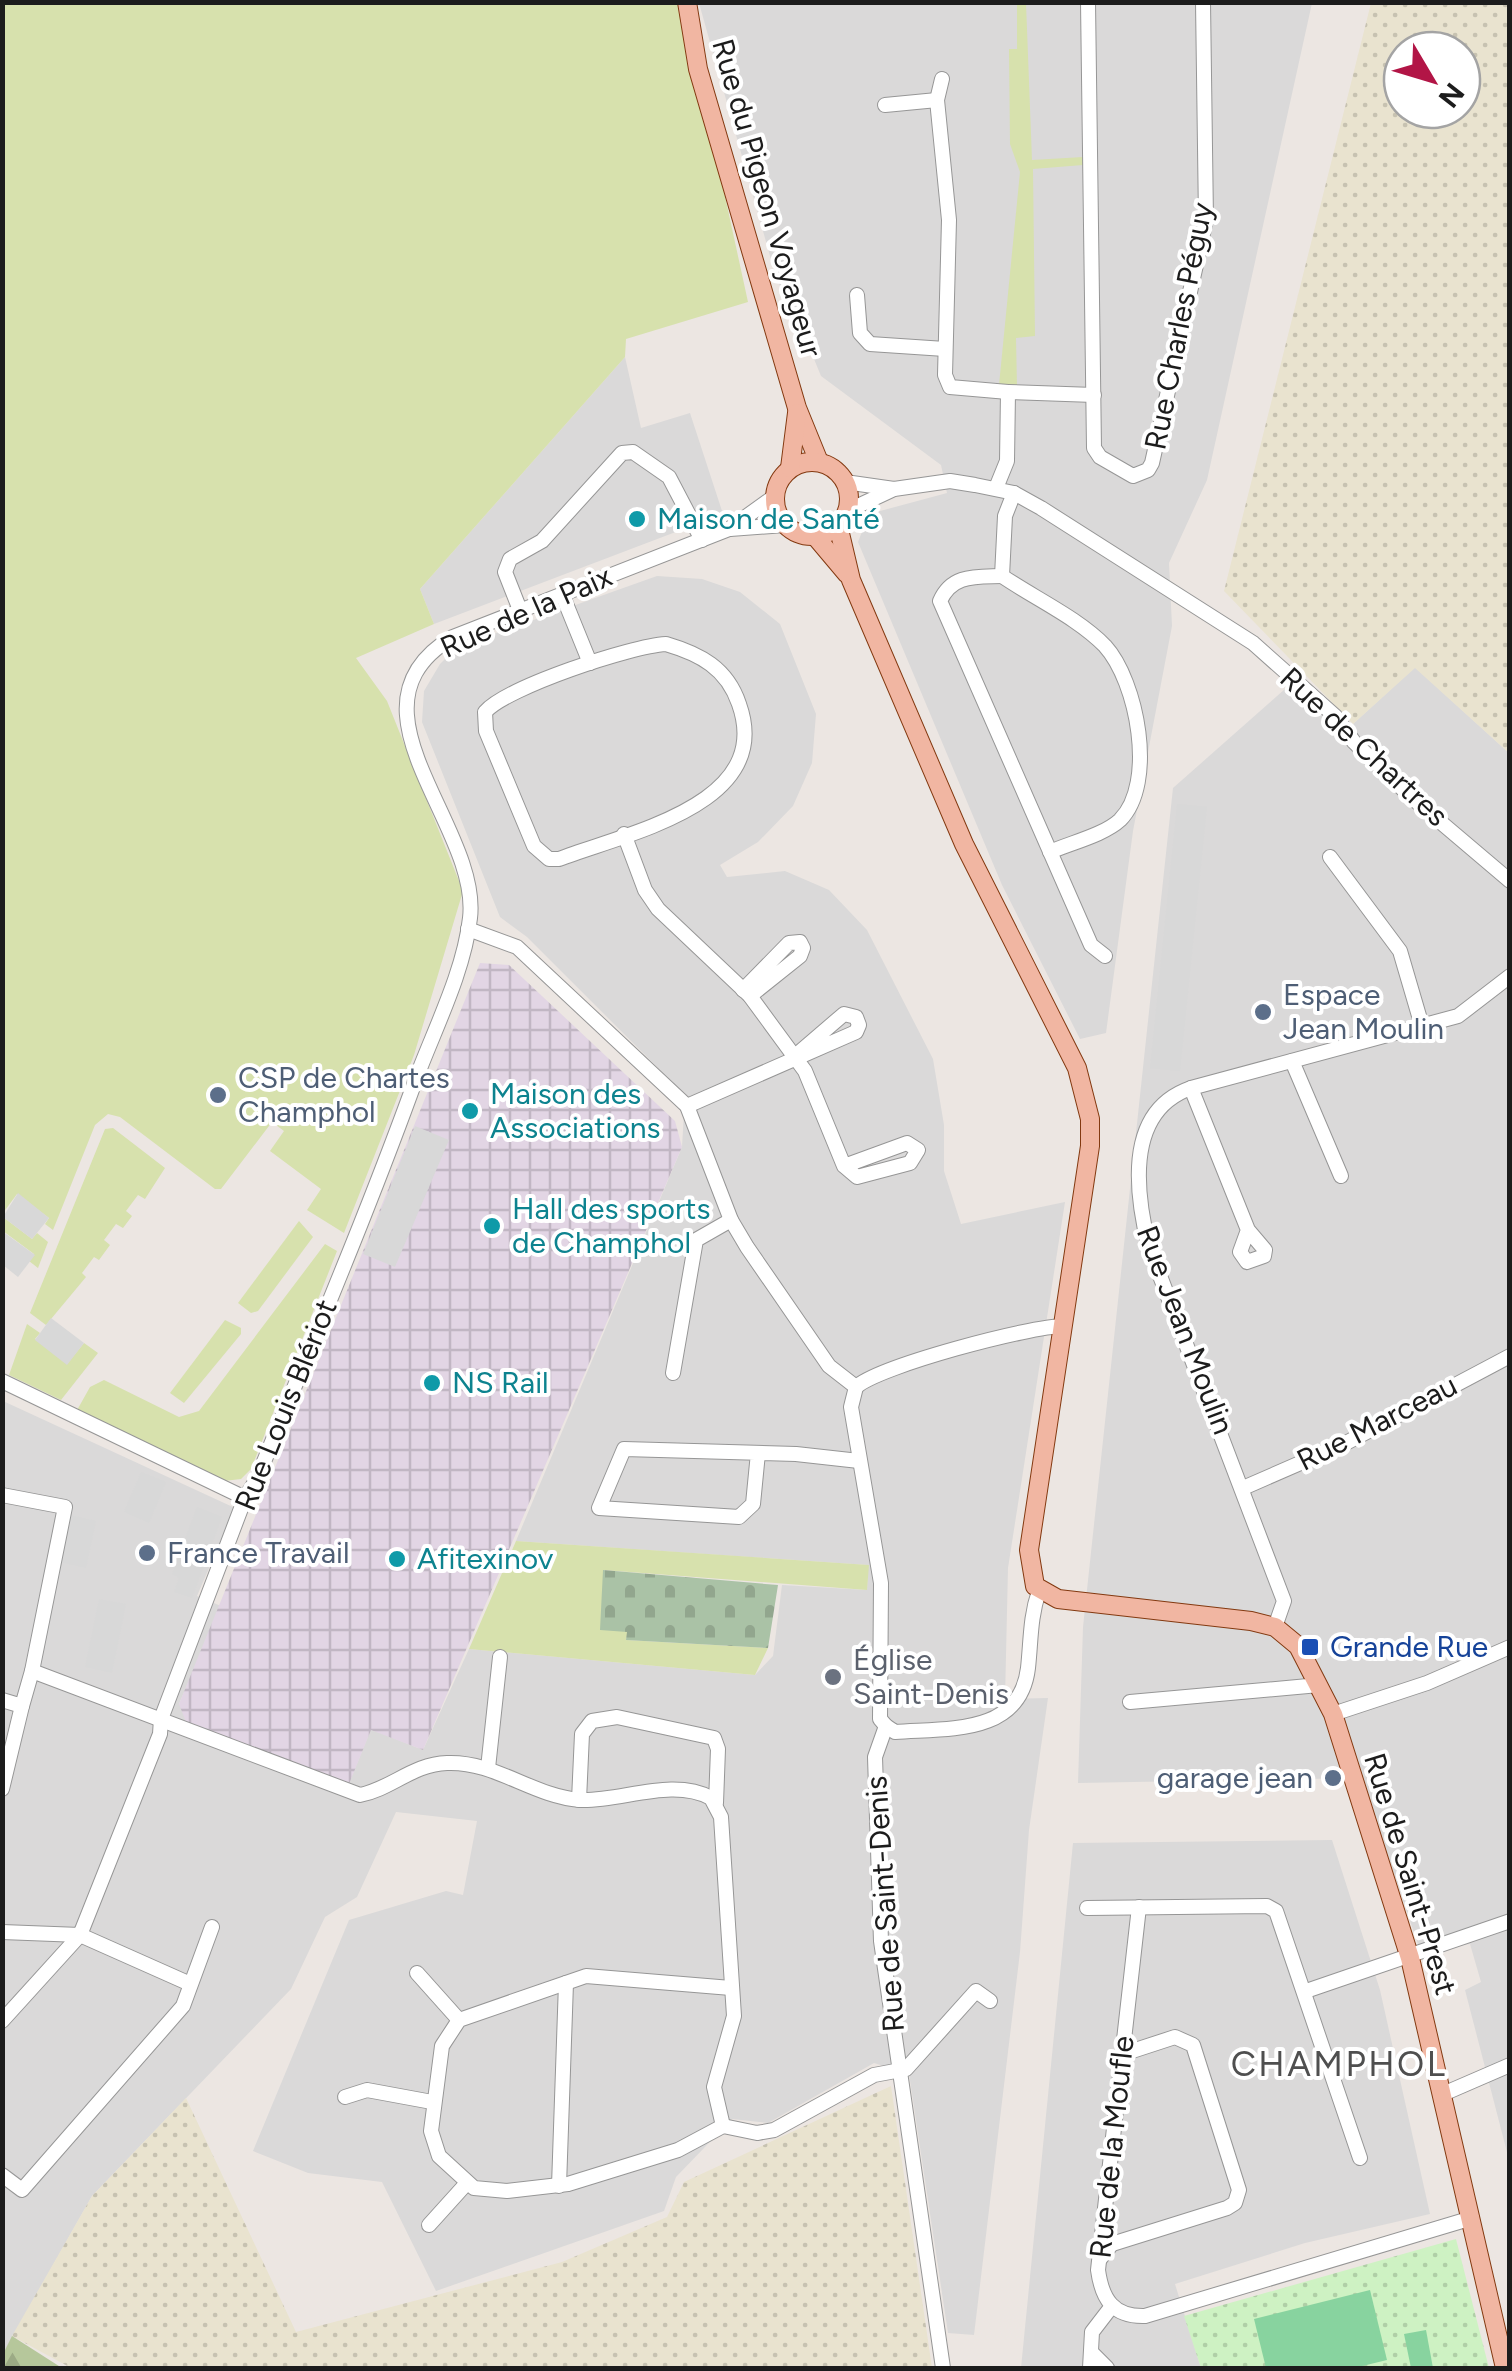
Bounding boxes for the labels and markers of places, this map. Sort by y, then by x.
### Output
place label: Maison de Santé [657,500,880,537]
marker: Maison de Santé [626,508,648,530]
place label: Espace Jean Moulin [1283,976,1444,1047]
marker: Espace Jean Moulin [1252,1001,1274,1023]
place label: CSP de Chartes Champhol [238,1059,450,1130]
place label: Maison des Associations [490,1075,661,1146]
marker: CSP de Chartes Champhol [207,1084,229,1106]
marker: Maison des Associations [459,1100,481,1122]
place label: Hall des sports de Champhol [512,1190,710,1261]
marker: Hall des sports de Champhol [481,1215,503,1237]
place label: NS Rail [452,1364,549,1401]
marker: NS Rail [421,1372,443,1394]
place label: France Travail [167,1534,350,1571]
place label: Afitexinov [417,1540,554,1577]
marker: France Travail [136,1542,158,1564]
marker: Afitexinov [386,1548,408,1570]
place label: Grande Rue [1330,1628,1488,1665]
marker: Grande Rue [1299,1636,1321,1658]
place label: Église Saint-Denis [853,1641,1009,1712]
marker: Église Saint-Denis [822,1666,844,1688]
place label: garage jean [1157,1759,1313,1796]
marker: garage jean [1322,1767,1344,1789]

